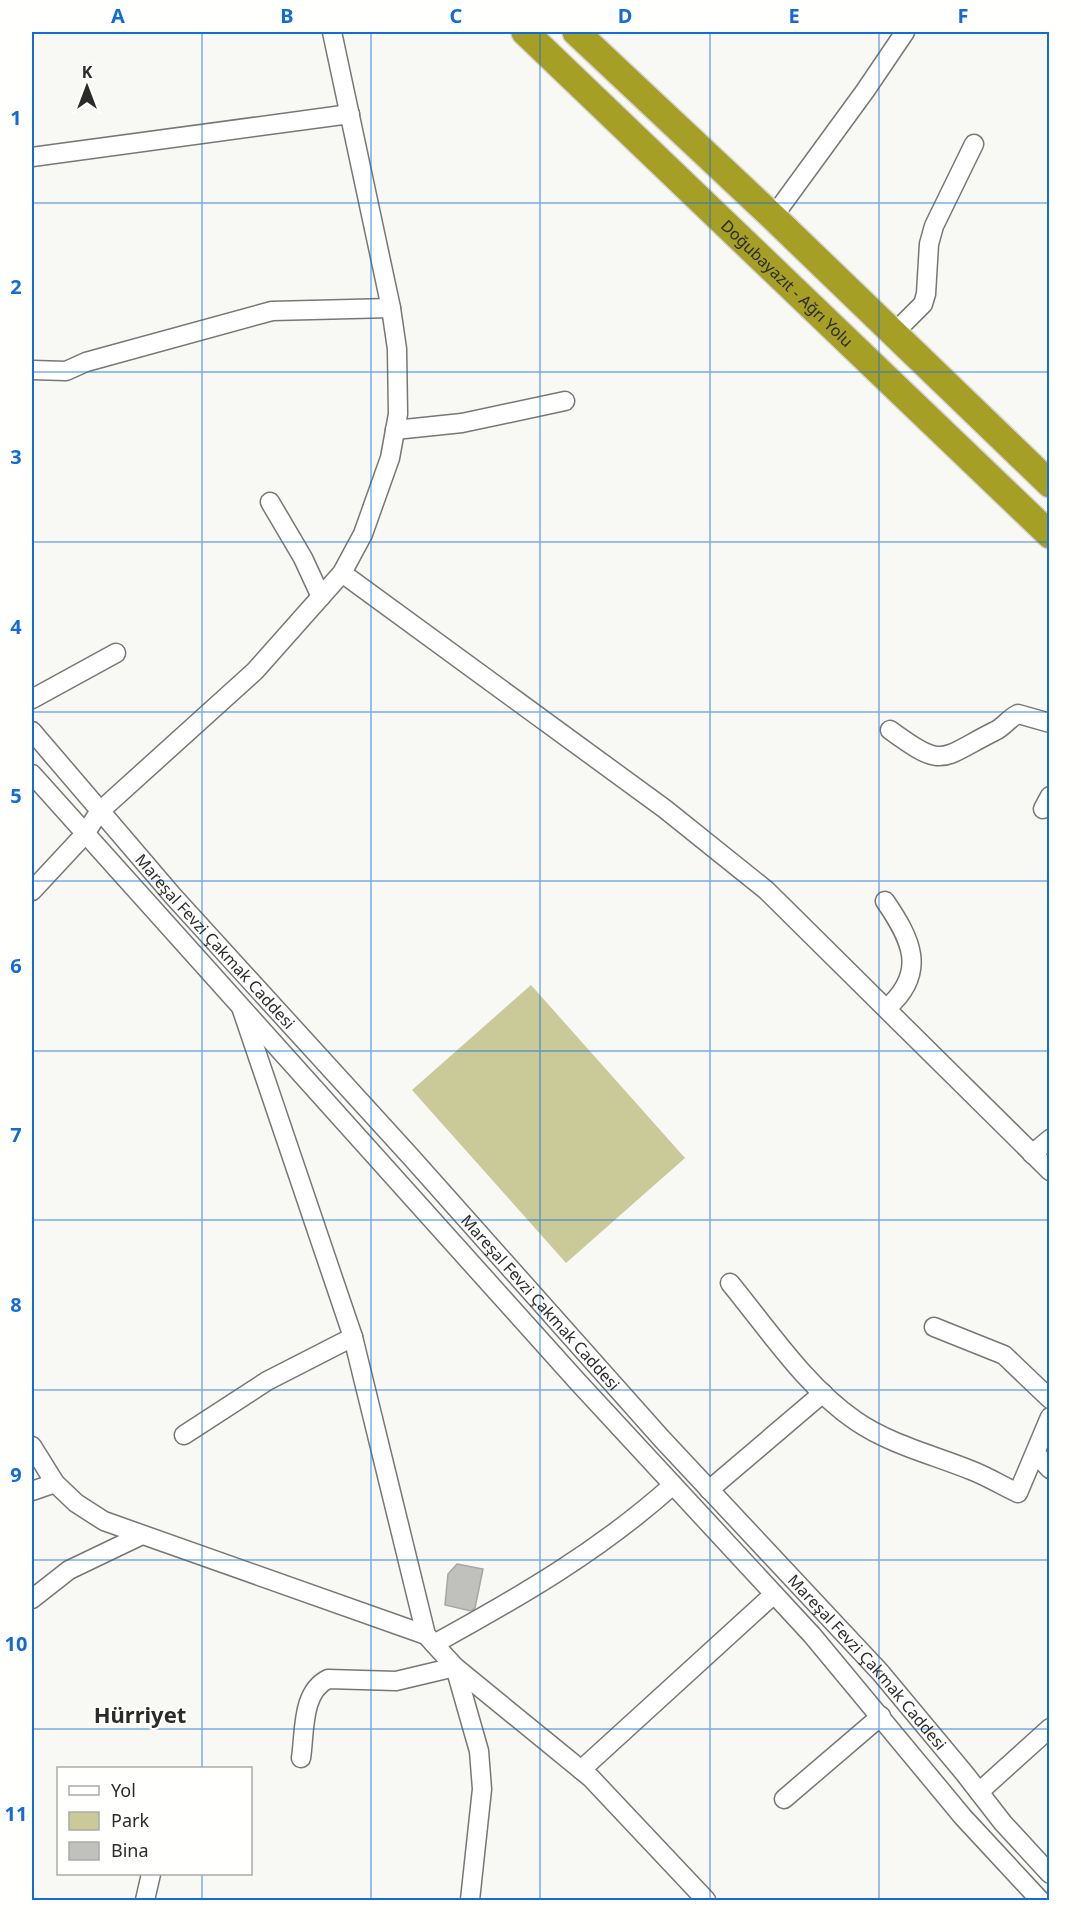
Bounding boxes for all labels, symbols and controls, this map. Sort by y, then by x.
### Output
text: A [111,2,125,29]
text: B [280,2,294,29]
text: C [450,2,463,29]
text: D [618,2,632,29]
text: E [788,2,800,29]
text: F [958,2,968,29]
north arrow [57,57,117,117]
text: K [82,61,93,83]
text: 1 [10,104,22,131]
street label: Doğubayazıt - Ağrı Yolu [716,215,858,352]
text: 2 [10,273,22,300]
text: 3 [10,443,22,470]
text: 4 [10,613,22,640]
text: 5 [10,782,22,809]
street label: Mareşal Fevzi Çakmak Caddesi [131,849,300,1034]
text: 6 [10,952,22,979]
text: 7 [10,1121,22,1148]
street label: Mareşal Fevzi Çakmak Caddesi [456,1210,625,1395]
text: 8 [10,1291,22,1318]
text: 9 [10,1461,22,1488]
street label: Mareşal Fevzi Çakmak Caddesi [783,1569,952,1755]
text: 10 [5,1630,27,1657]
district label: Hürriyet [94,1699,186,1729]
legend [57,1767,252,1875]
text: Yol [111,1778,136,1802]
text: 11 [5,1800,27,1827]
text: Park [111,1808,149,1832]
text: Bina [111,1838,149,1862]

